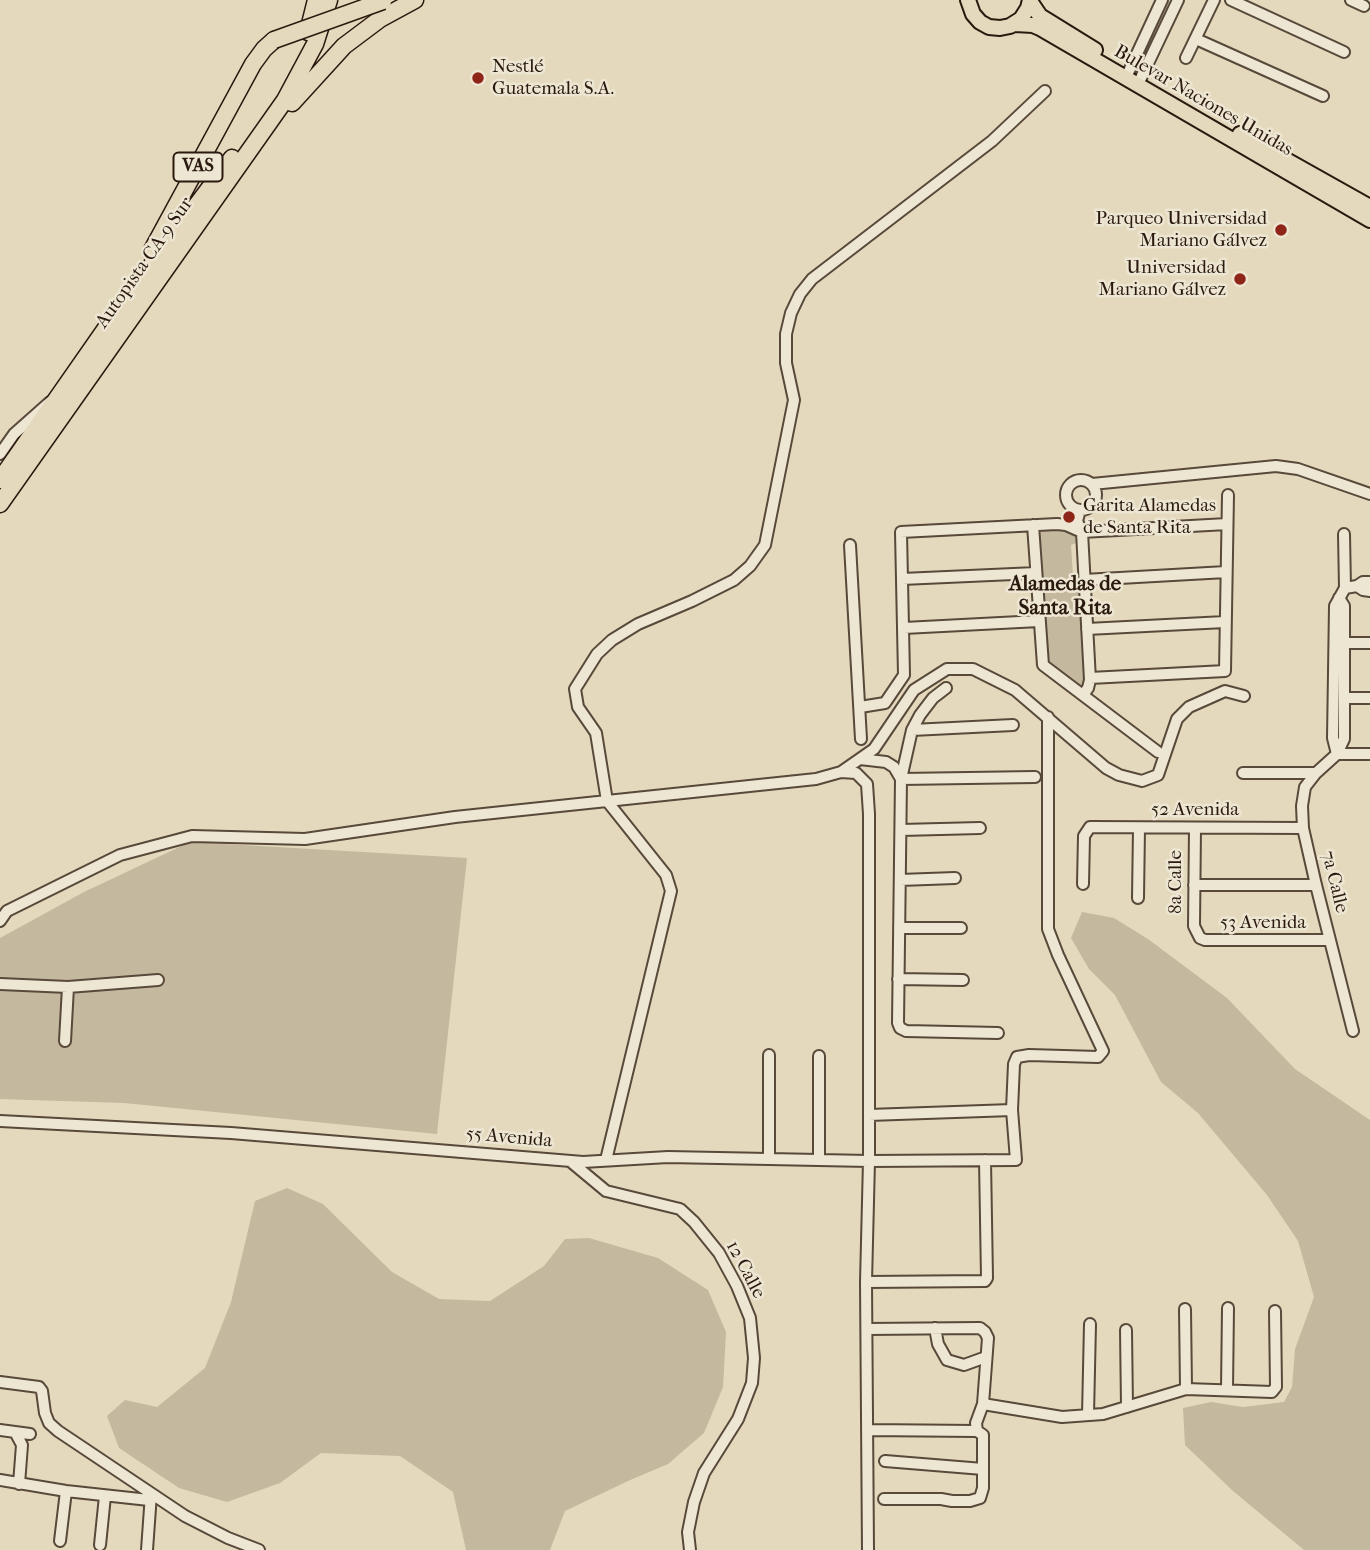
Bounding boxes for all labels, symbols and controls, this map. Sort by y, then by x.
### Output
street label: Bulevar Naciones Unidas [1110,40,1296,162]
place label: Nestlé Guatemala S.A. [492,56,614,100]
marker: Nestlé Guatemala S.A. [470,70,486,86]
road number: VAS [174,152,222,182]
street label: Autopista CA-9 Sur [91,193,199,333]
place label: Parqueo Universidad Mariano Gálvez [1096,208,1267,252]
marker: Parqueo Universidad Mariano Gálvez [1273,222,1289,238]
place label: Universidad Mariano Gálvez [1099,257,1226,301]
marker: Universidad Mariano Gálvez [1232,271,1248,287]
place label: Garita Alamedas de Santa Rita [1083,495,1216,539]
marker: Garita Alamedas de Santa Rita [1061,509,1077,525]
district label: Alamedas de Santa Rita [1009,572,1121,622]
street label: 52 Avenida [1151,799,1239,821]
street label: 7a Calle [1315,848,1353,916]
street label: 8a Calle [1165,850,1187,914]
street label: 53 Avenida [1220,912,1306,934]
street label: 55 Avenida [465,1123,553,1153]
street label: 12 Calle [720,1237,770,1303]

